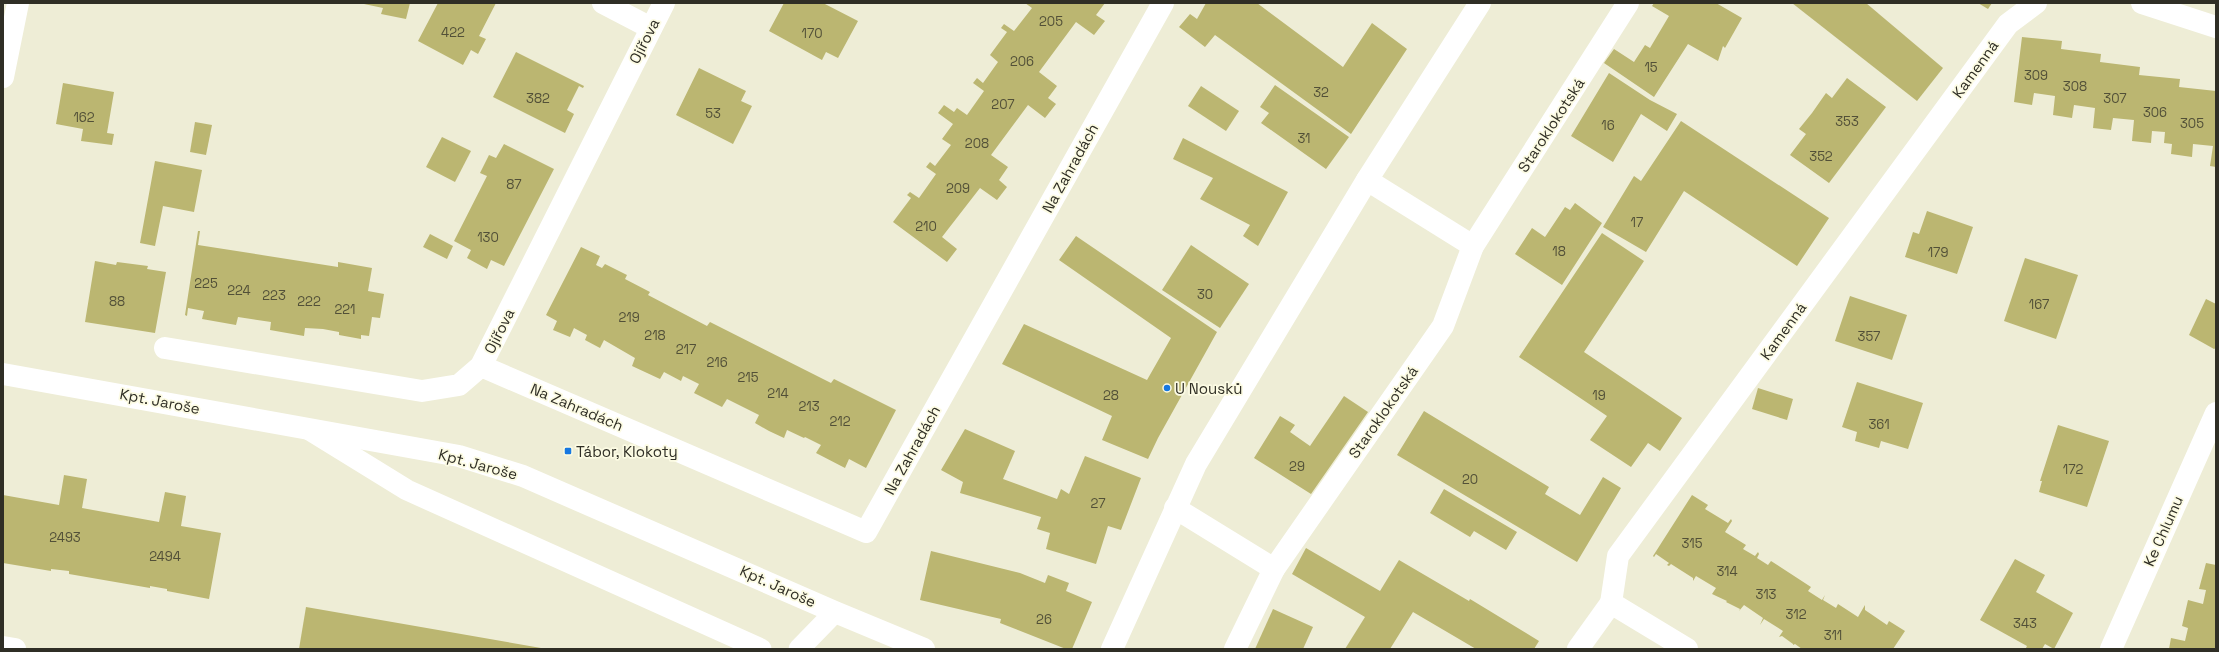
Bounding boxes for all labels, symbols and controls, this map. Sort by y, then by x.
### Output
house number: 205 [1039,13,1063,30]
street label: Ojířova [625,15,664,67]
house number: 422 [441,24,465,41]
house number: 170 [801,25,823,42]
street label: Kamenná [1948,36,2002,102]
house number: 206 [1010,53,1034,70]
house number: 15 [1644,59,1658,76]
house number: 309 [2024,67,2048,84]
street label: Staroklokotská [1514,74,1589,176]
house number: 308 [2063,78,2087,95]
house number: 32 [1313,84,1329,101]
house number: 382 [526,90,550,107]
house number: 307 [2103,90,2127,107]
house number: 207 [991,96,1015,113]
house number: 306 [2143,104,2167,121]
house number: 53 [705,105,721,122]
house number: 162 [73,109,95,126]
house number: 353 [1835,113,1859,130]
house number: 305 [2180,115,2204,132]
house number: 16 [1601,117,1615,134]
street label: Na Zahradách [1038,120,1102,216]
house number: 31 [1297,130,1311,147]
house number: 208 [965,135,989,152]
house number: 352 [1809,148,1833,165]
house number: 87 [506,176,522,193]
house number: 209 [946,180,970,197]
house number: 17 [1631,214,1643,231]
house number: 210 [915,218,937,235]
house number: 130 [477,229,499,246]
house number: 18 [1552,243,1566,260]
house number: 179 [1928,244,1948,261]
house number: 225 [194,275,218,292]
house number: 224 [227,282,251,299]
house number: 30 [1197,286,1213,303]
house number: 223 [262,287,286,304]
house number: 88 [109,293,125,310]
house number: 222 [297,293,321,310]
house number: 167 [2029,296,2049,313]
street label: Kamenná [1756,298,1810,364]
house number: 221 [334,301,356,318]
street label: Ojířova [480,305,519,357]
house number: 219 [618,309,640,326]
house number: 218 [644,327,666,344]
house number: 357 [1858,328,1880,345]
house number: 217 [676,341,696,358]
house number: 216 [706,354,728,371]
street label: Staroklokotská [1344,362,1422,462]
house number: 215 [737,369,759,386]
street label: Na Zahradách [528,379,626,435]
place label: U Nousků [1175,379,1242,398]
marker: U Nousků [1162,383,1172,393]
street label: Kpt. Jaroše [118,384,202,418]
house number: 214 [767,385,789,402]
house number: 28 [1103,387,1119,404]
house number: 19 [1592,387,1606,404]
house number: 213 [798,398,820,415]
street label: Na Zahradách [880,402,944,498]
house number: 212 [829,413,851,430]
house number: 361 [1868,416,1890,433]
place label: Tábor, Klokoty [576,442,678,461]
street label: Kpt. Jaroše [436,444,520,484]
marker: Tábor, Klokoty [563,446,573,456]
house number: 29 [1289,458,1305,475]
house number: 172 [2063,461,2083,478]
house number: 20 [1462,471,1478,488]
street label: Ke Chlumu [2139,493,2187,569]
house number: 27 [1090,495,1106,512]
house number: 2493 [49,529,81,546]
house number: 315 [1682,535,1703,552]
house number: 2494 [149,548,181,565]
street label: Kpt. Jaroše [737,561,819,611]
house number: 314 [1716,563,1738,580]
house number: 313 [1756,586,1777,603]
house number: 312 [1786,606,1807,623]
house number: 26 [1036,611,1052,628]
house number: 343 [2013,615,2037,632]
house number: 311 [1824,627,1842,644]

